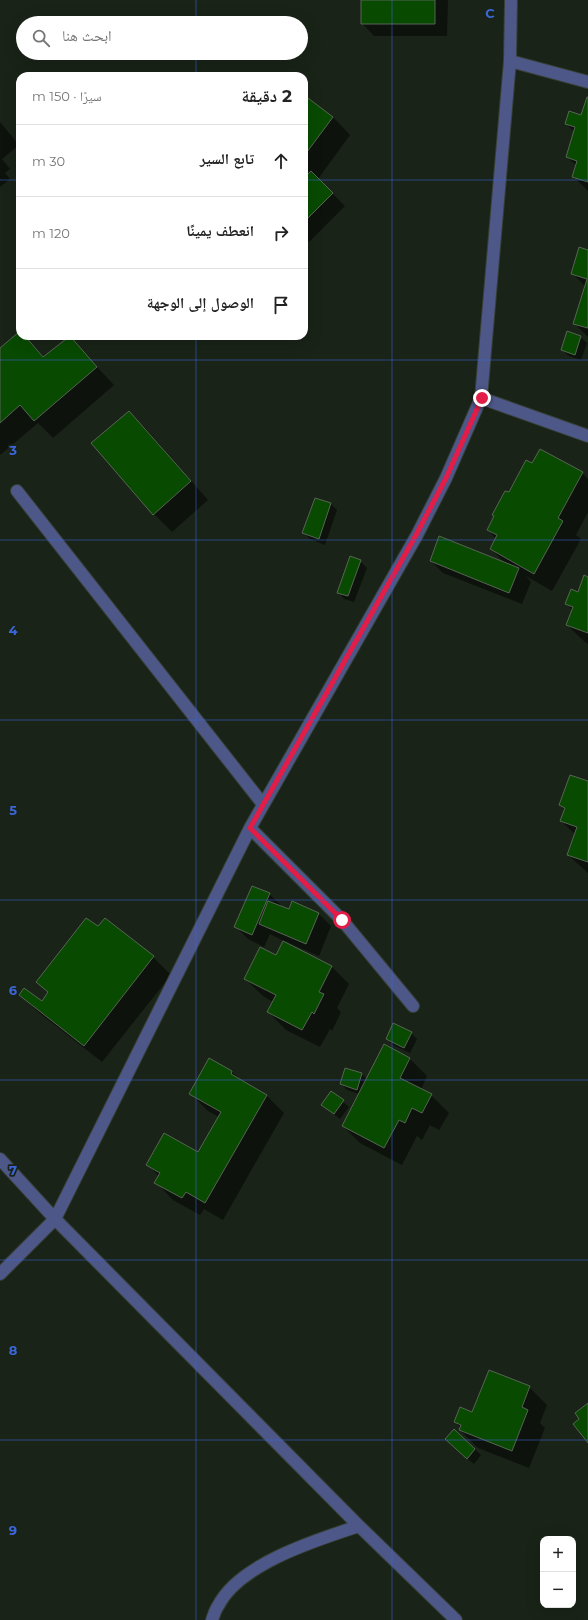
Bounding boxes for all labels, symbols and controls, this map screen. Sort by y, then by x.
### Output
text: C [485,5,495,21]
search box [16,16,308,60]
text: ابحث هنا [62,26,112,45]
icon: search [30,27,52,49]
text: 2 دقيقة [241,86,292,106]
text: سيرًا · 150 m [32,88,102,104]
text: تابع السير [200,149,254,168]
icon: ahead [270,150,292,172]
text: 30 m [32,153,65,169]
text: انعطف يمينًا [186,221,254,240]
icon: right [270,222,292,244]
text: 120 m [32,225,70,241]
text: الوصول إلى الوجهة [147,293,254,312]
icon: arrive [270,294,292,316]
route end [473,389,491,407]
text: 3 [8,442,17,458]
text: 4 [9,622,18,638]
text: 5 [9,802,17,818]
route start [333,911,351,929]
text: 6 [9,982,18,998]
text: 7 [9,1162,17,1178]
text: 8 [9,1342,18,1358]
text: 9 [9,1522,17,1538]
map controls [540,1536,576,1608]
button: + [540,1536,576,1572]
button: − [540,1572,576,1608]

